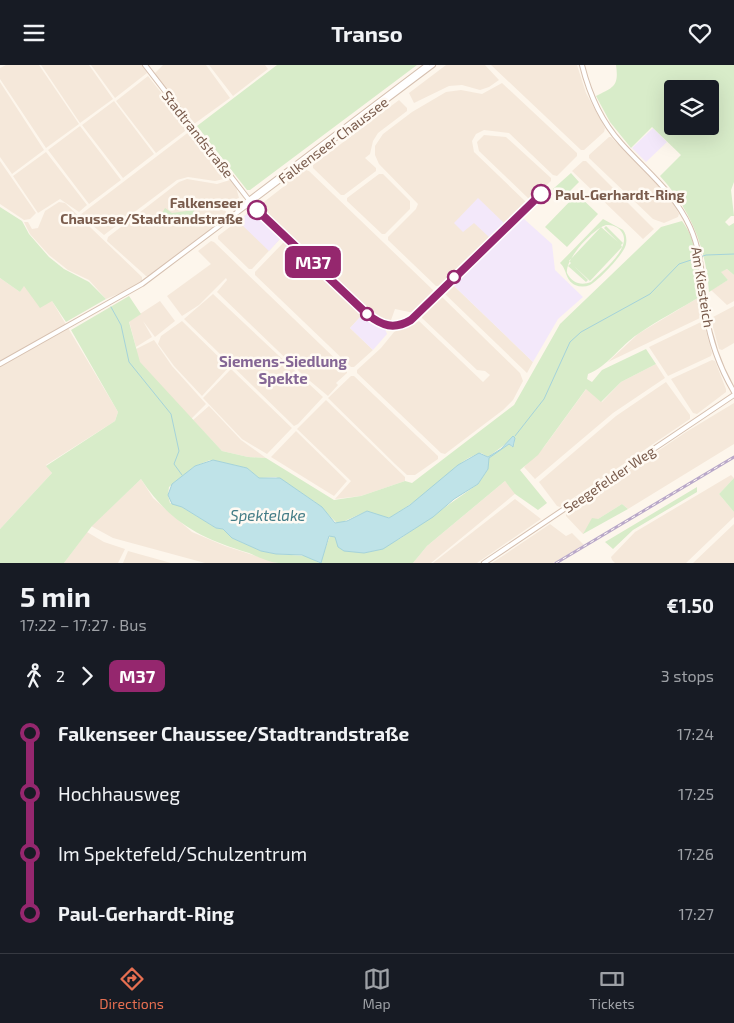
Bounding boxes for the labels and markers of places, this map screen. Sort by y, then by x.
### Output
marker: Paul-Gerhardt-Ring [531,184,551,204]
place label: Paul-Gerhardt-Ring [555,186,685,203]
place label: Falkenseer Chaussee/Stadtrandstraße [60,194,243,227]
marker: Falkenseer Chaussee/Stadtrandstraße [247,200,267,220]
unlabelled marker [447,270,461,284]
unlabelled marker [360,307,374,321]

